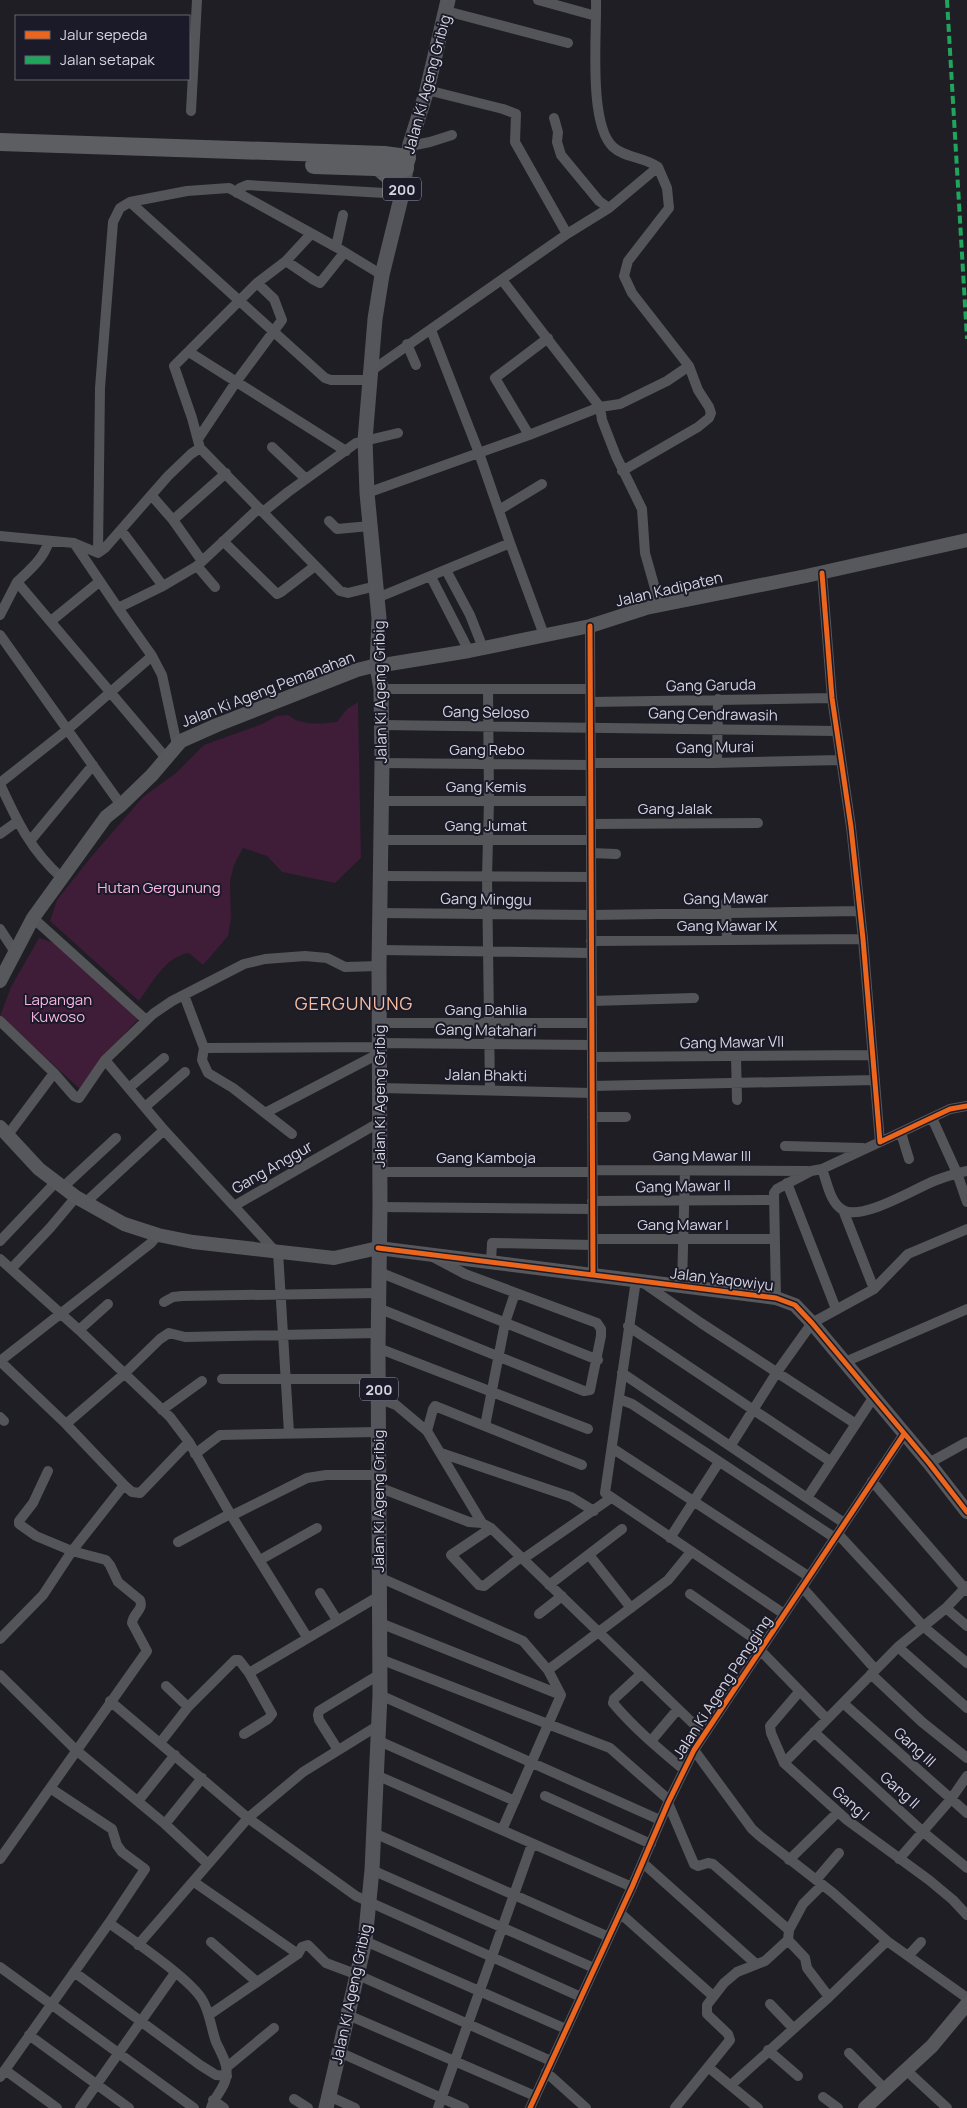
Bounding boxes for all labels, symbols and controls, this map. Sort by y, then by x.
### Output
street label: Jalan Ki Ageng Gribig [398,12,456,156]
legend [15,15,190,80]
text: Jalur sepeda [60,24,147,45]
text: Jalan setapak [60,49,155,70]
road number: 200 [383,178,421,200]
street label: Jalan Kadipaten [614,566,725,611]
street label: Jalan Ki Ageng Gribig [368,620,392,764]
street label: Jalan Ki Ageng Pemanahan [178,646,358,732]
street label: Gang Garuda [666,674,756,696]
street label: Gang Seloso [442,701,530,723]
street label: Gang Cendrawasih [648,702,778,726]
street label: Gang Murai [676,736,754,758]
street label: Gang Rebo [449,739,525,760]
street label: Gang Kemis [446,776,526,797]
street label: Gang Jalak [638,798,713,819]
street label: Gang Jumat [445,815,527,836]
park label: Hutan Gergunung [97,877,221,898]
street label: Gang Mawar [683,887,769,909]
street label: Gang Minggu [440,888,532,910]
street label: Gang Mawar IX [677,915,777,936]
park label: Lapangan Kuwoso [24,989,92,1027]
district label: GERGUNUNG [295,991,413,1015]
street label: Gang Dahlia [445,999,527,1020]
street label: Gang Matahari [435,1019,537,1041]
street label: Jalan Ki Ageng Gribig [369,1025,390,1167]
street label: Gang Mawar VII [680,1031,784,1053]
street label: Jalan Bhakti [445,1064,527,1086]
street label: Gang Anggur [228,1135,317,1199]
street label: Gang Mawar III [653,1145,751,1166]
street label: Gang Kamboja [436,1147,536,1168]
street label: Gang Mawar II [635,1175,731,1197]
street label: Gang Mawar I [637,1214,729,1235]
street label: Jalan Yaqowiyu [669,1262,775,1296]
road number: 200 [360,1378,398,1400]
street label: Jalan Ki Ageng Gribig [368,1430,389,1572]
street label: Jalan Ki Ageng Pengging [668,1611,776,1763]
street label: Gang III [889,1722,941,1772]
street label: Gang II [876,1767,924,1813]
street label: Gang I [828,1781,874,1825]
street label: Jalan Ki Ageng Gribig [326,1922,376,2066]

